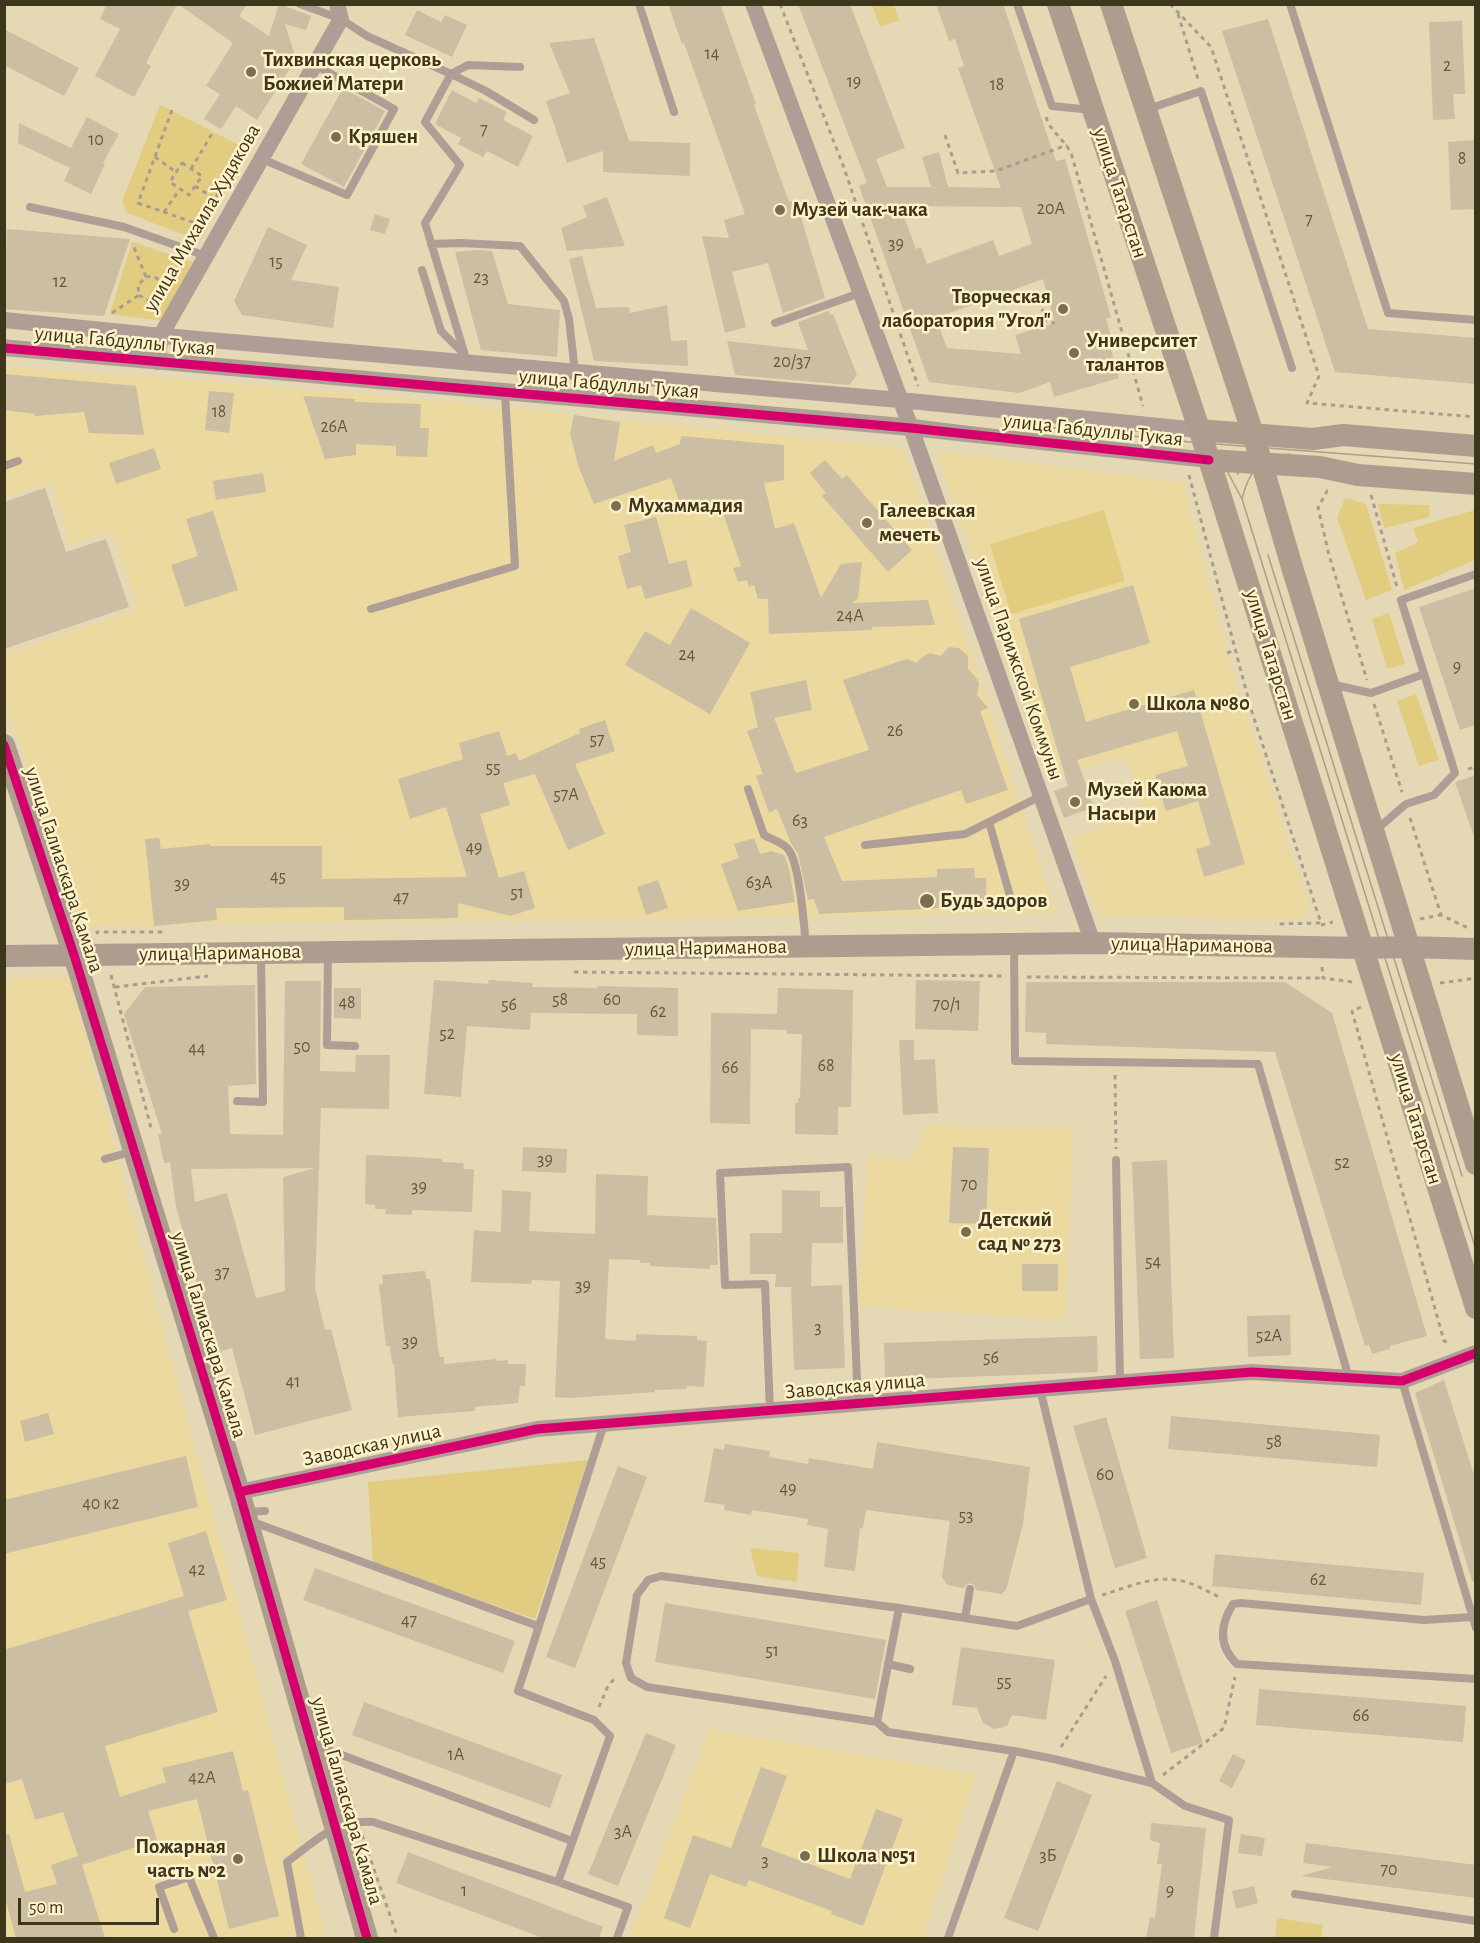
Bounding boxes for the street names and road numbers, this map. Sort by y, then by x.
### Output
street label: улица Михаила Худякова [138,120,266,316]
street label: улица Татарстан [1087,125,1153,261]
street label: улица Габдуллы Тукая [34,321,216,361]
street label: улица Габдуллы Тукая [518,364,700,404]
street label: улица Габдуллы Тукая [1002,408,1184,452]
street label: улица Парижской Коммуны [969,554,1069,784]
street label: улица Татарстан [1239,586,1303,724]
street label: улица Галиаскара Камала [19,764,109,976]
street label: улица Нариманова [1111,931,1273,959]
street label: улица Нариманова [625,934,787,962]
street label: улица Нариманова [139,939,301,967]
street label: улица Татарстан [1384,1050,1448,1188]
street label: улица Галиаскара Камала [166,1229,252,1441]
street label: Заводская улица [784,1367,926,1405]
street label: Заводская улица [301,1418,443,1472]
street label: улица Галиаскара Камала [305,1694,389,1908]

